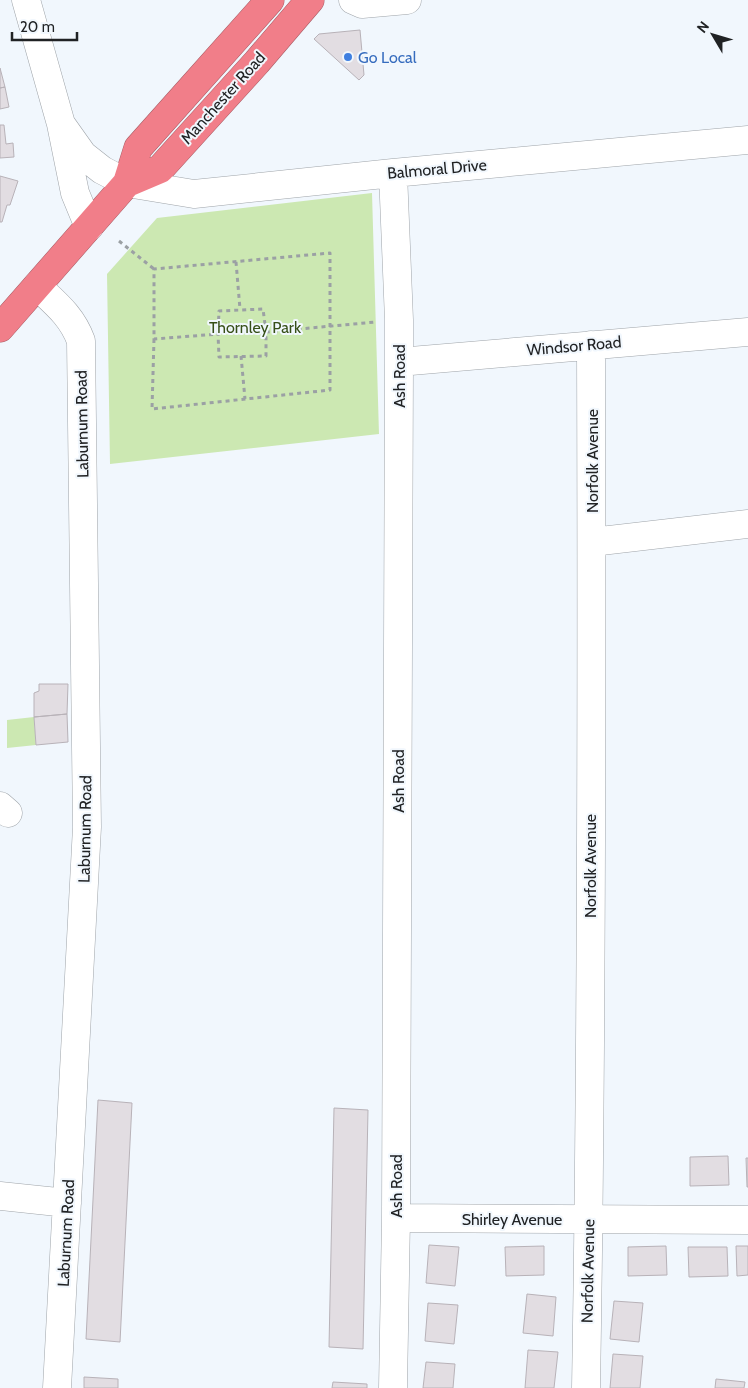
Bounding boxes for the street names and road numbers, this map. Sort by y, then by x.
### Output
street label: Manchester Road [177,48,269,148]
street label: Balmoral Drive [386,155,488,183]
street label: Windsor Road [526,332,622,360]
street label: Ash Road [390,344,409,408]
street label: Laburnum Road [72,370,92,478]
street label: Norfolk Avenue [583,409,602,513]
street label: Ash Road [389,749,408,813]
street label: Laburnum Road [75,775,95,883]
street label: Norfolk Avenue [581,814,600,918]
street label: Ash Road [387,1154,406,1218]
street label: Laburnum Road [54,1179,78,1287]
street label: Shirley Avenue [462,1210,562,1229]
street label: Norfolk Avenue [578,1219,598,1323]

